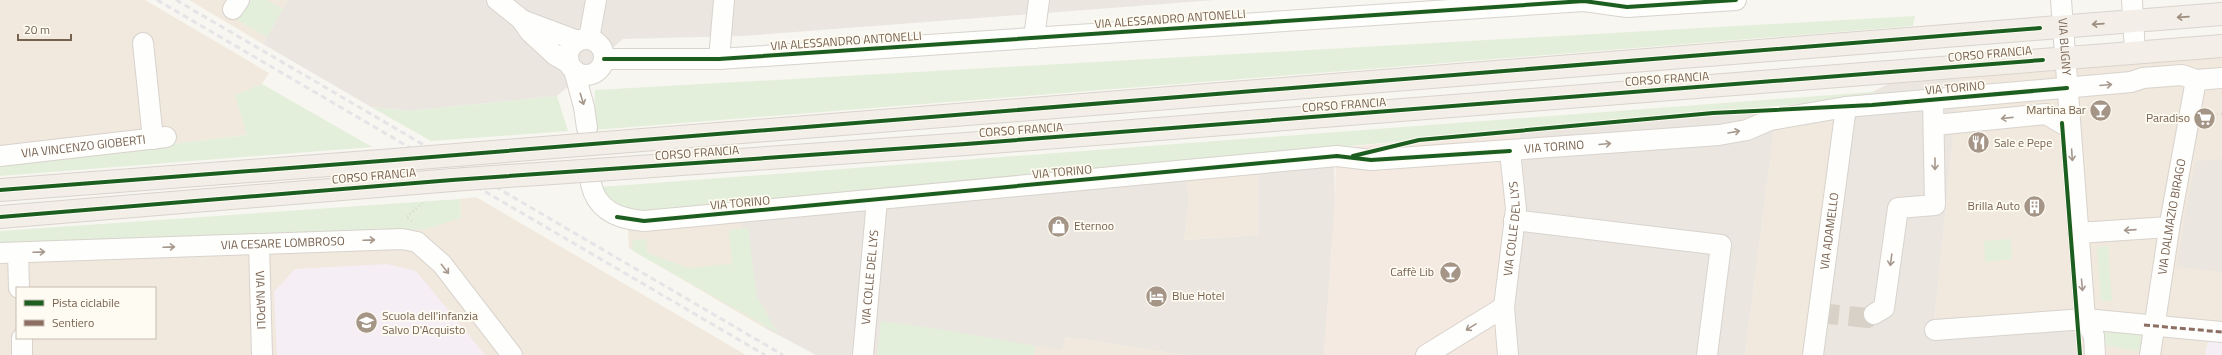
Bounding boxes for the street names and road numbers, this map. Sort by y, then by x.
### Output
street label: VIA ALESSANDRO ANTONELLI [1094,4,1246,33]
street label: VIA BLIGNY [2053,17,2077,77]
street label: VIA ALESSANDRO ANTONELLI [770,26,922,55]
street label: CORSO FRANCIA [1947,40,2033,67]
street label: CORSO FRANCIA [1624,66,1710,91]
street label: VIA TORINO [1924,75,1986,100]
street label: CORSO FRANCIA [1301,92,1387,117]
street label: CORSO FRANCIA [978,117,1064,142]
street label: VIA VINCENZO GIOBERTI [20,129,147,162]
street label: VIA TORINO [1524,135,1585,158]
street label: CORSO FRANCIA [654,140,740,165]
street label: VIA DALMAZIO BIRAGO [2152,157,2191,276]
street label: VIA TORINO [1031,159,1093,184]
street label: CORSO FRANCIA [331,162,417,189]
street label: VIA COLLE DEL LYS [1498,181,1525,277]
street label: VIA TORINO [709,190,771,215]
street label: VIA ADAMELLO [1814,191,1844,271]
street label: VIA COLLE DEL LYS [856,229,883,325]
street label: VIA CESARE LOMBROSO [221,231,345,254]
street label: VIA NAPOLI [251,270,271,330]

